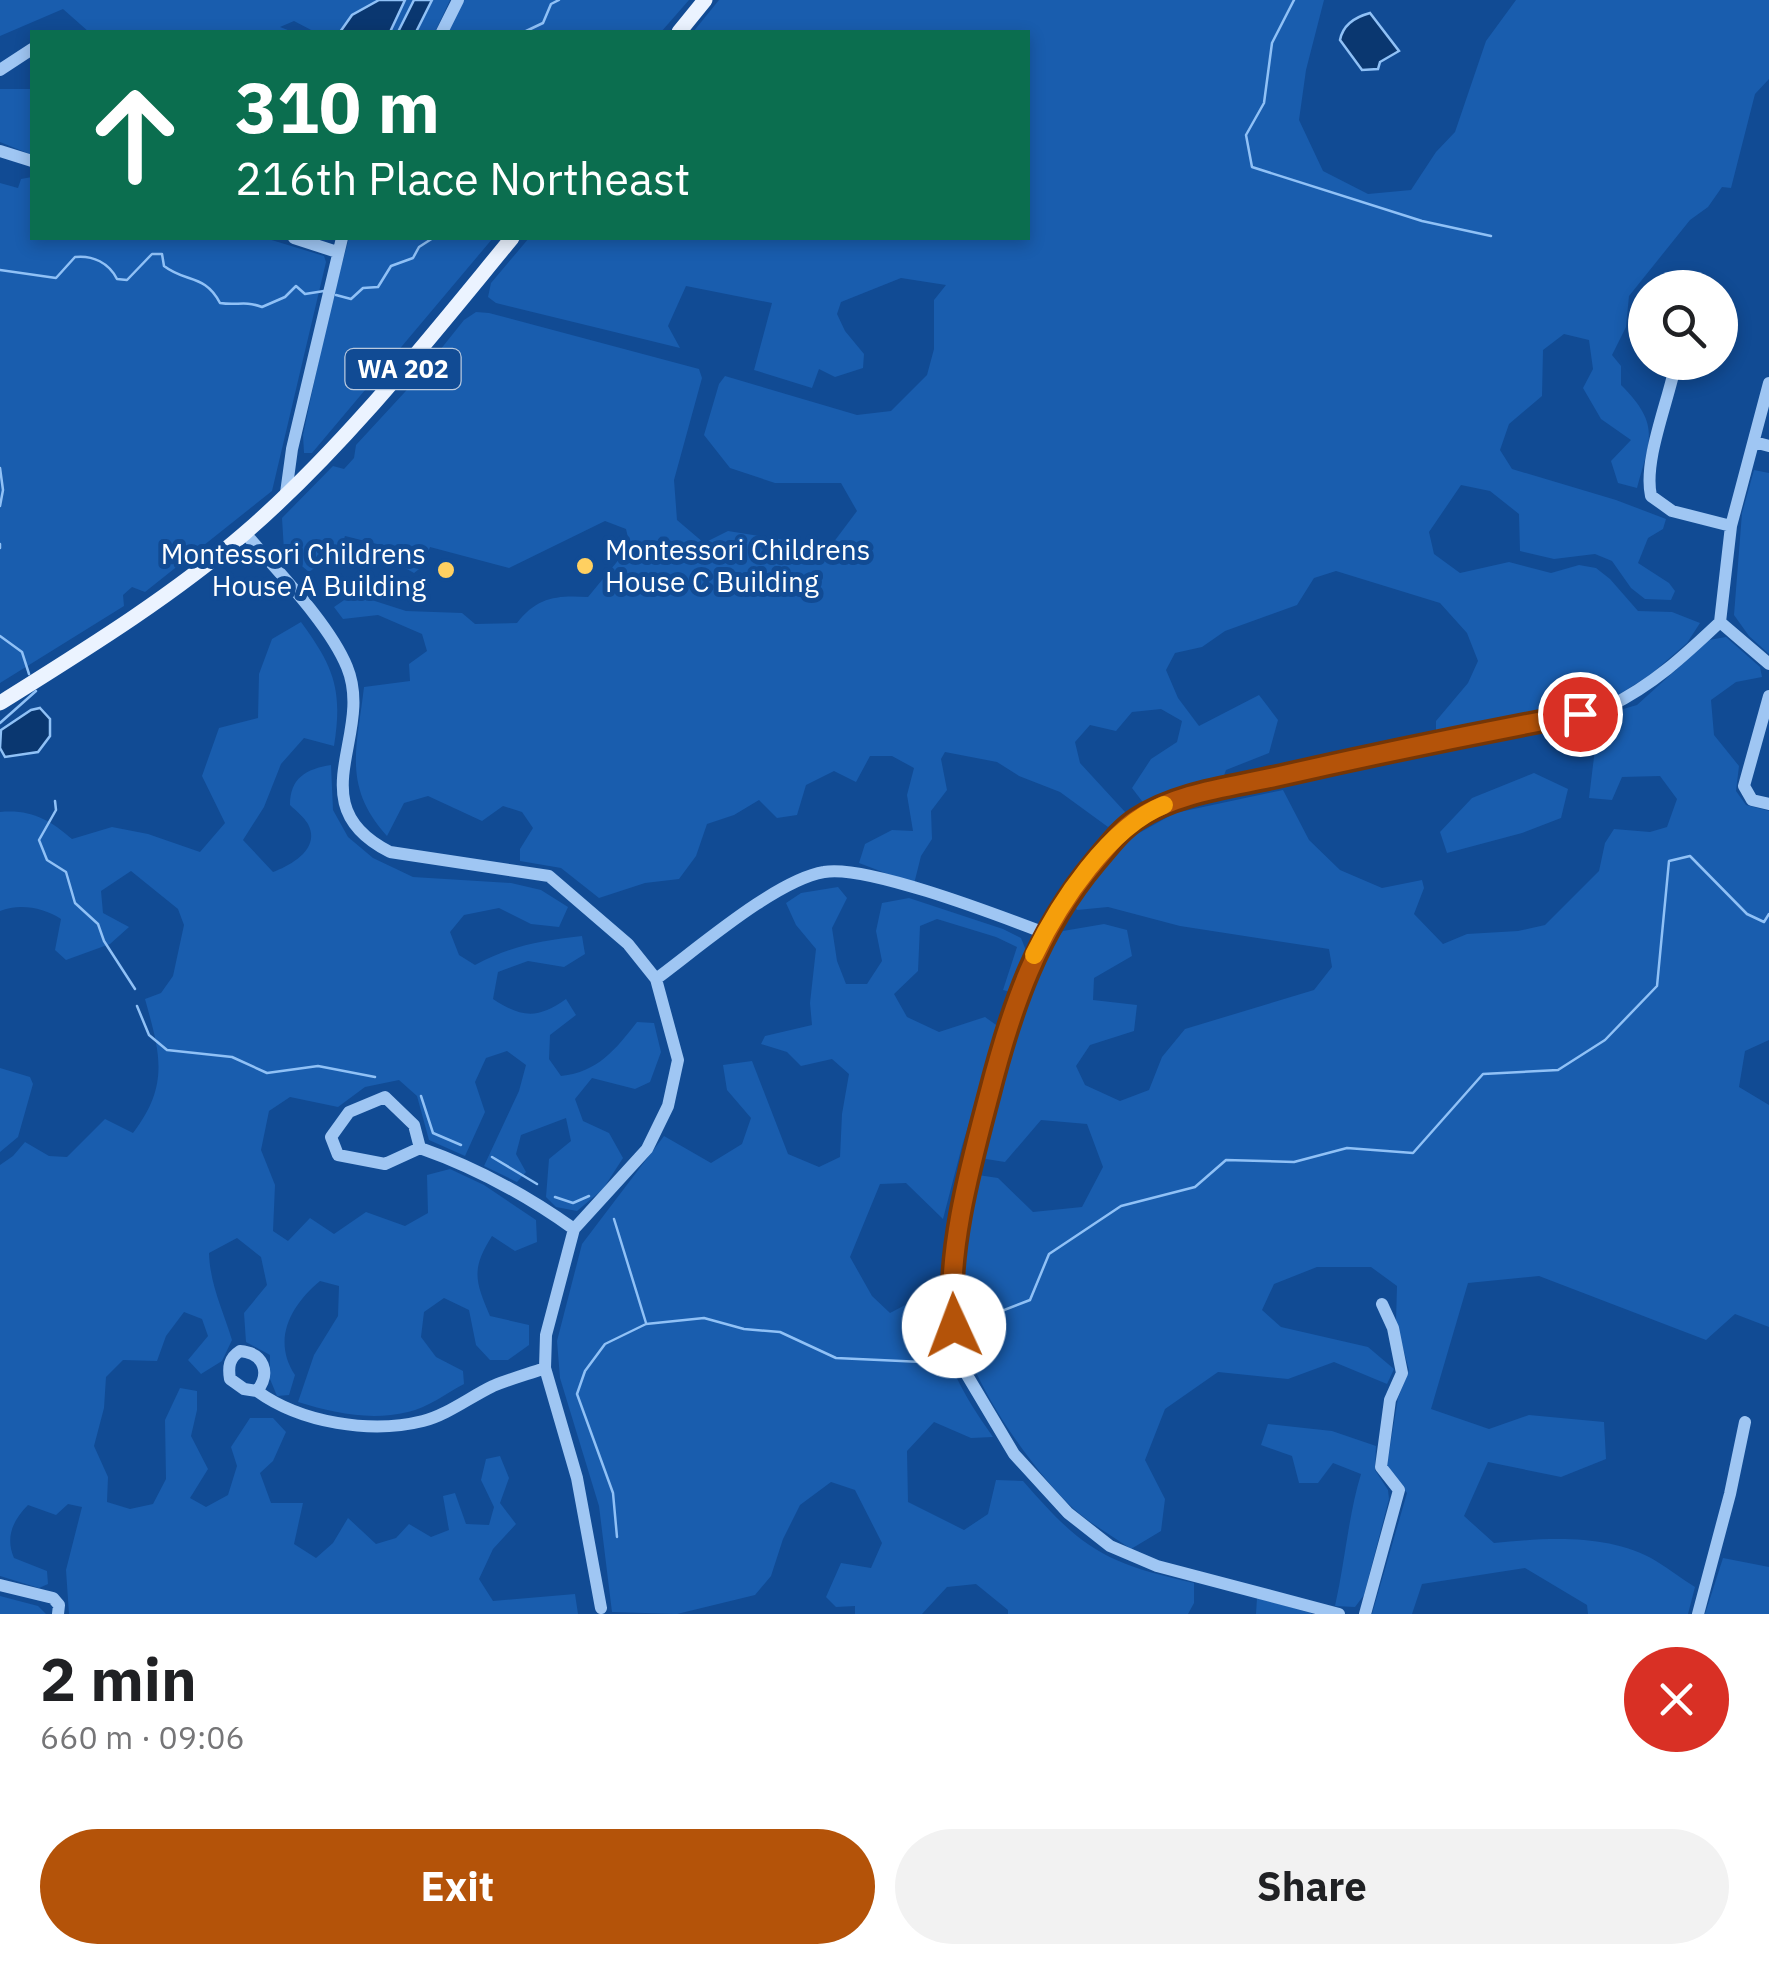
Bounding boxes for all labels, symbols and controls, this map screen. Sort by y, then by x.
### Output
text: 310 m [235,61,440,152]
icon: ahead [70,70,200,200]
text: 216th Place Northeast [235,149,690,207]
map controls [1628,270,1738,380]
button: search [1628,270,1738,380]
road number: WA 202 [346,349,460,389]
place label: Montessori Childrens House C Building [605,531,870,600]
place label: Montessori Childrens House A Building [161,535,426,604]
marker: Montessori Childrens House C Building [574,555,596,577]
marker: Montessori Childrens House A Building [435,559,457,581]
pin [1538,672,1623,757]
icon: arrive [1553,687,1608,742]
position arrow [902,1274,1006,1378]
text: 2 min [40,1639,197,1718]
button: close [1624,1647,1729,1752]
text: 660 m · 09:06 [40,1716,245,1758]
button: Exit [40,1829,875,1944]
button: Share [895,1829,1729,1944]

